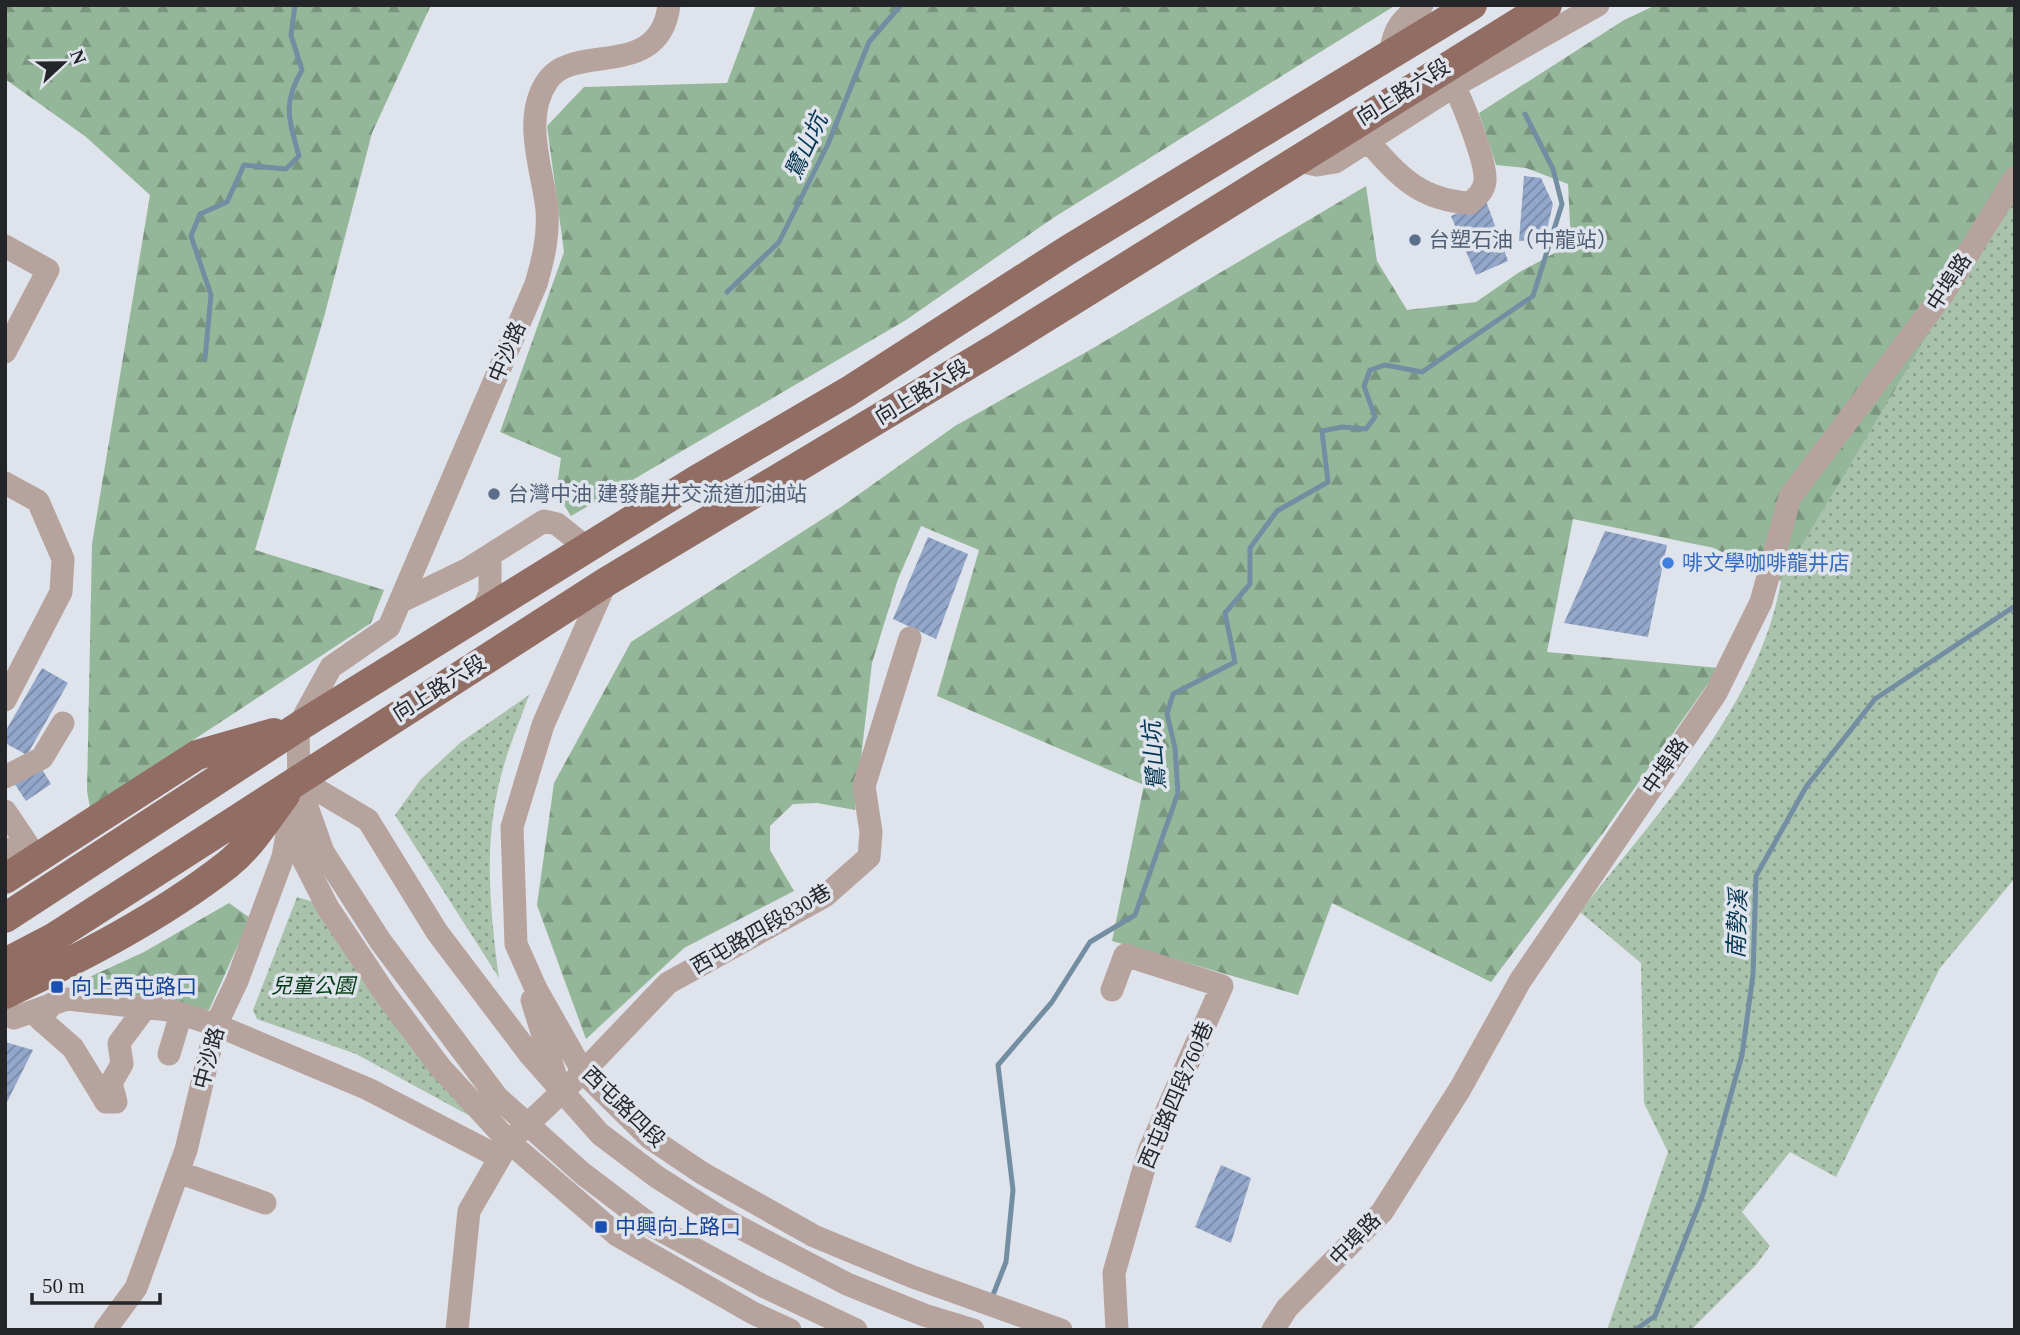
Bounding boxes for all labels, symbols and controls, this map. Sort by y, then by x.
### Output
north arrow [28,28,98,98]
text: N [66,47,91,67]
street label: 向上路六段 [1352,54,1454,130]
water label: 鷺山坑 [781,107,834,183]
place label: 台塑石油（中龍站） [1429,228,1618,252]
marker: 台塑石油（中龍站） [1407,232,1423,248]
street label: 中埠路 [1922,249,1976,315]
street label: 中沙路 [484,318,530,386]
street label: 向上路六段 [871,355,973,429]
place label: 台灣中油 建發龍井交流道加油站 [508,482,807,506]
marker: 台灣中油 建發龍井交流道加油站 [486,486,502,502]
place label: 啡文學咖啡龍井店 [1682,551,1850,575]
marker: 啡文學咖啡龍井店 [1660,555,1676,571]
street label: 向上路六段 [388,650,490,726]
water label: 鷺山坑 [1139,718,1170,791]
street label: 中埠路 [1637,733,1693,799]
street label: 西屯路四段830巷 [687,879,835,979]
water label: 南勢溪 [1724,886,1751,959]
park label: 兒童公園 [271,974,358,998]
place label: 向上西屯路口 [71,975,197,999]
marker: 向上西屯路口 [49,979,65,995]
street label: 西屯路四段760巷 [1134,1018,1218,1172]
street label: 中沙路 [189,1024,229,1092]
street label: 西屯路四段 [578,1062,670,1152]
street label: 中埠路 [1324,1208,1386,1270]
place label: 中興向上路口 [615,1215,741,1239]
marker: 中興向上路口 [593,1219,609,1235]
scale bar [32,1262,159,1306]
text: 50 m [42,1274,85,1298]

